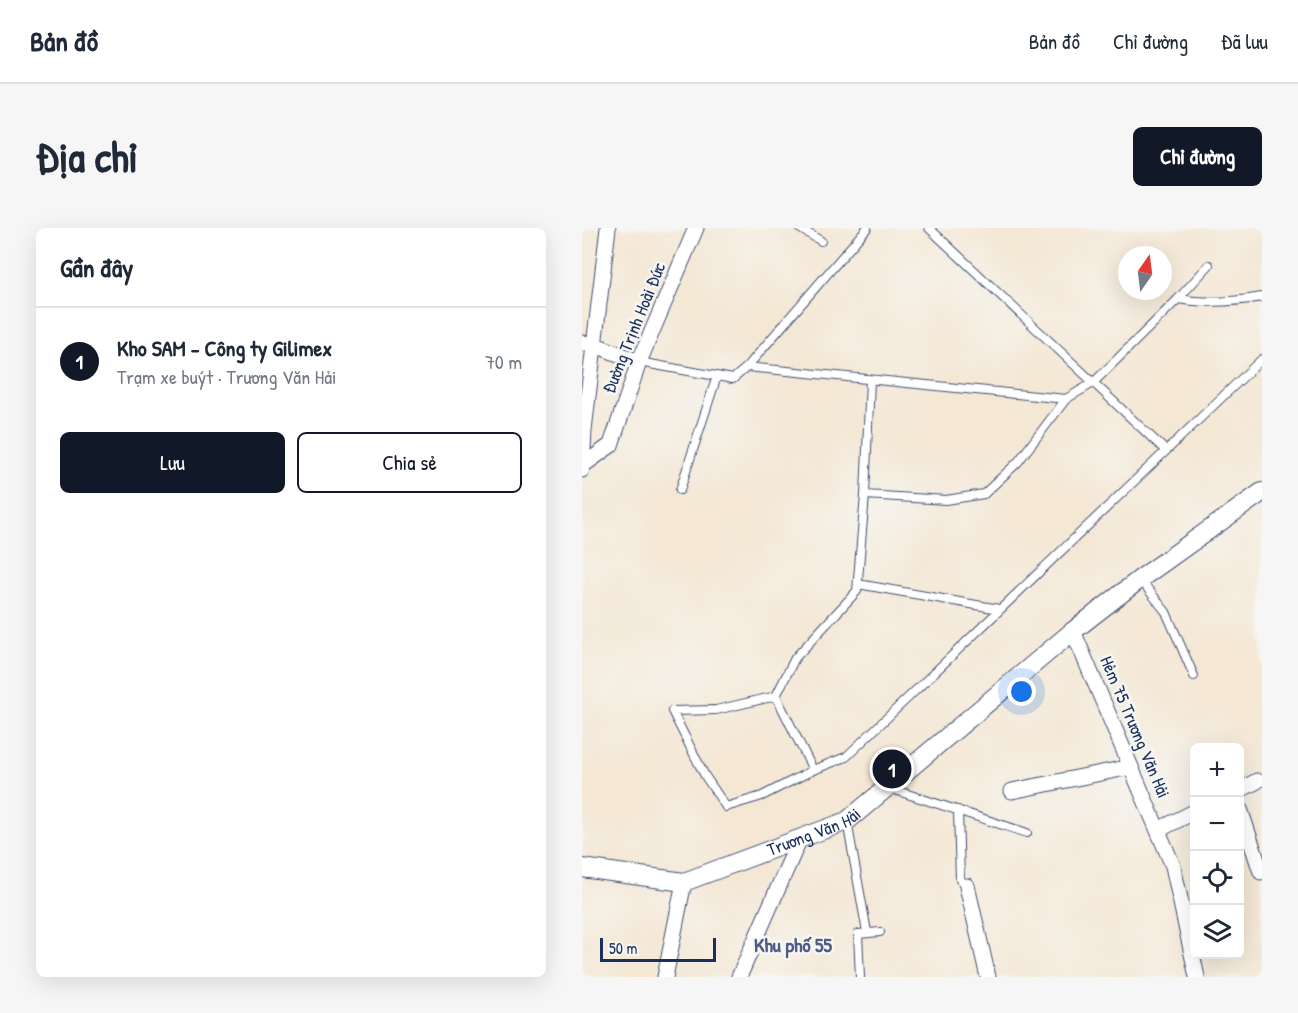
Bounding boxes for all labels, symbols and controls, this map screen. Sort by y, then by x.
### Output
text: Bản đồ [30,22,98,60]
text: Bản đồ [1029,27,1080,56]
text: Chỉ đường [1113,27,1188,56]
text: Đã lưu [1221,27,1268,56]
button: Chỉ đường [1133,127,1262,186]
text: Địa chỉ [36,128,138,185]
north arrow [1118,246,1172,300]
text: Gần đây [60,250,133,285]
street label: Đường Trịnh Hoài Đức [596,259,671,397]
text: Kho SAM - Công ty Gilimex [117,333,332,363]
text: 1 [76,348,83,375]
text: 70 m [485,348,522,375]
text: Trạm xe buýt · Trương Văn Hải [117,363,336,390]
button: Lưu [60,432,285,493]
button: Chia sẻ [297,432,522,493]
street label: Hẻm 75 Trương Văn Hải [1094,652,1177,802]
your location [1007,677,1036,706]
map controls [1190,743,1244,959]
button: + [1190,743,1244,797]
pin: 1 [872,746,912,792]
button: − [1190,797,1244,851]
street label: Trương Văn Hải [763,802,866,862]
button: locate [1190,851,1244,905]
button: layers [1190,905,1244,959]
district label: Khu phố 55 [754,931,833,959]
scale bar [600,935,716,962]
text: 50 m [609,937,638,959]

